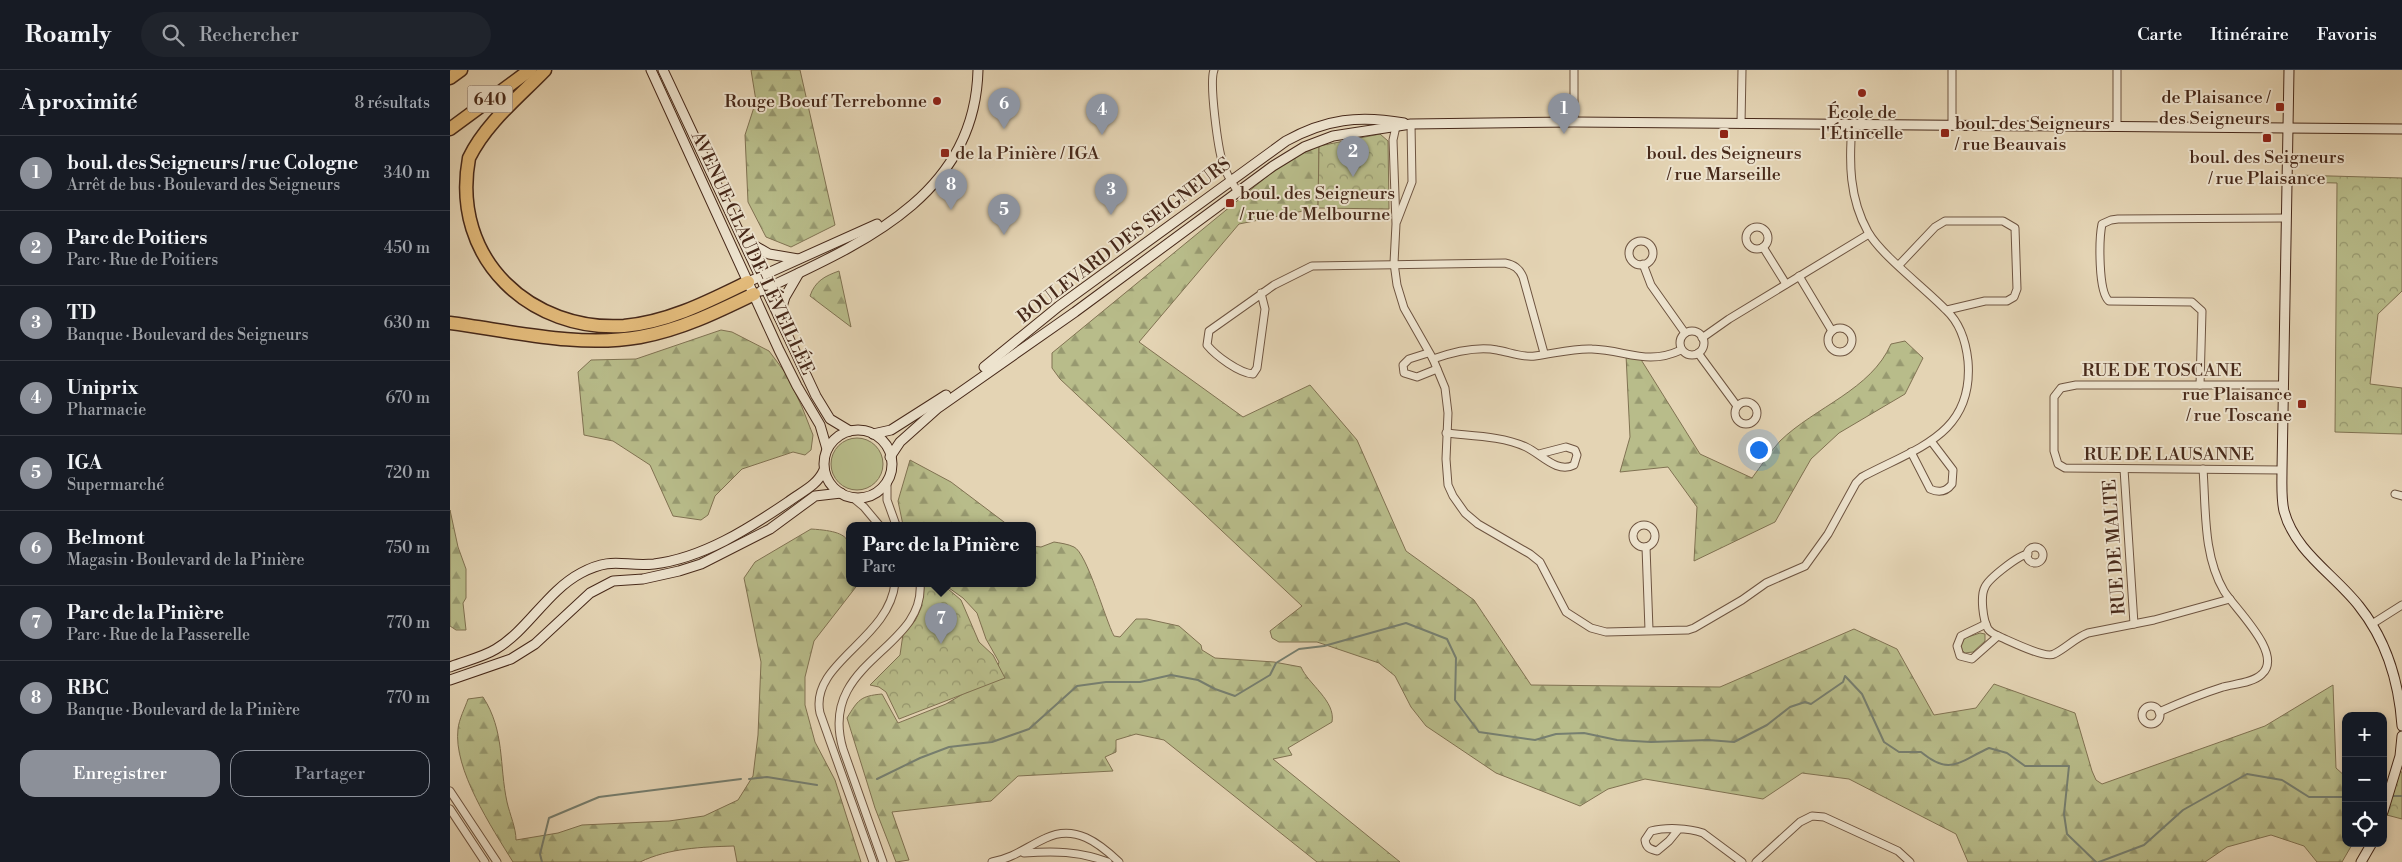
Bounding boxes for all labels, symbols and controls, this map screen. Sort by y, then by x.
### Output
search box [141,12,491,57]
text: Roamly [25,20,111,50]
icon: search [159,21,187,49]
text: Rechercher [199,23,299,47]
text: Carte [2137,23,2182,46]
text: Itinéraire [2210,23,2289,46]
text: Favoris [2317,23,2377,46]
road number: 640 [468,85,512,112]
place label: de Plaisance / des Seigneurs [2159,86,2272,130]
marker: École de l'Étincelle [1856,87,1868,99]
pin: 6 [988,88,1020,129]
text: À proximité [20,90,137,116]
place label: Rouge Boeuf Terrebonne [724,90,927,113]
text: 8 résultats [354,93,430,113]
pin: 1 [1548,93,1580,134]
pin: 4 [1086,94,1118,135]
marker: Rouge Boeuf Terrebonne [931,95,943,107]
place label: École de l'Étincelle [1821,101,1903,145]
marker: de Plaisance / des Seigneurs [2274,101,2286,113]
place label: boul. des Seigneurs / rue Beauvais [1954,112,2110,156]
street label: AVENUE CLAUDE-LÉVEILLÉE [686,127,819,379]
marker: boul. des Seigneurs / rue Beauvais [1939,127,1951,139]
marker: boul. des Seigneurs / rue Marseille [1718,128,1730,140]
marker: boul. des Seigneurs / rue Plaisance [2261,132,2273,144]
pin: 2 [1337,136,1369,177]
place label: de la Pinière / IGA [955,142,1100,165]
place label: boul. des Seigneurs / rue Marseille [1646,142,1802,186]
place label: boul. des Seigneurs / rue Plaisance [2189,146,2345,190]
marker: de la Pinière / IGA [939,147,951,159]
text: boul. des Seigneurs / rue Cologne [67,151,358,175]
street label: BOULEVARD DES SEIGNEURS [1012,153,1236,329]
text: 1 [32,163,40,183]
text: 340 m [383,163,430,183]
pin: 8 [935,169,967,210]
pin: 3 [1095,174,1127,215]
text: Arrêt de bus · Boulevard des Seigneurs [67,175,340,195]
place label: boul. des Seigneurs / rue de Melbourne [1239,182,1395,226]
pin: 5 [988,194,1020,235]
marker: boul. des Seigneurs / rue de Melbourne [1224,197,1236,209]
text: Parc de Poitiers [67,226,208,250]
text: 2 [31,238,41,258]
text: 450 m [384,238,430,258]
text: Parc · Rue de Poitiers [67,250,218,270]
text: TD [67,301,96,325]
text: 3 [31,313,41,333]
text: 630 m [384,313,430,333]
text: Banque · Boulevard des Seigneurs [67,325,308,345]
street label: RUE DE TOSCANE [2082,359,2242,382]
text: Uniprix [67,376,138,400]
place label: rue Plaisance / rue Toscane [2182,383,2292,427]
text: 4 [31,388,41,408]
text: 670 m [386,388,430,408]
marker: rue Plaisance / rue Toscane [2296,398,2308,410]
text: Pharmacie [67,400,146,420]
your location [1746,437,1772,463]
street label: RUE DE LAUSANNE [2084,443,2254,466]
text: IGA [67,451,102,475]
text: 5 [31,463,41,483]
text: 720 m [385,463,430,483]
text: Supermarché [67,475,164,495]
street label: RUE DE MALTE [2098,478,2131,616]
popup [846,522,1036,587]
text: Belmont [67,526,145,550]
text: Parc de la Pinière [863,533,1019,557]
text: 6 [31,538,41,558]
text: 750 m [386,538,430,558]
text: Magasin · Boulevard de la Pinière [67,550,305,570]
text: Parc [863,557,896,577]
text: Parc de la Pinière [67,601,224,625]
pin: 7 [925,603,957,644]
text: 7 [31,613,41,633]
text: 770 m [386,613,430,633]
text: Parc · Rue de la Passerelle [67,625,250,645]
text: RBC [67,676,109,700]
text: 8 [31,688,41,708]
text: 770 m [386,688,430,708]
text: Banque · Boulevard de la Pinière [67,700,300,720]
map controls [2342,712,2387,847]
button: + [2342,712,2387,757]
button: Enregistrer [20,750,220,797]
button: Partager [230,750,430,797]
button: − [2342,757,2387,802]
button: locate [2342,802,2387,847]

